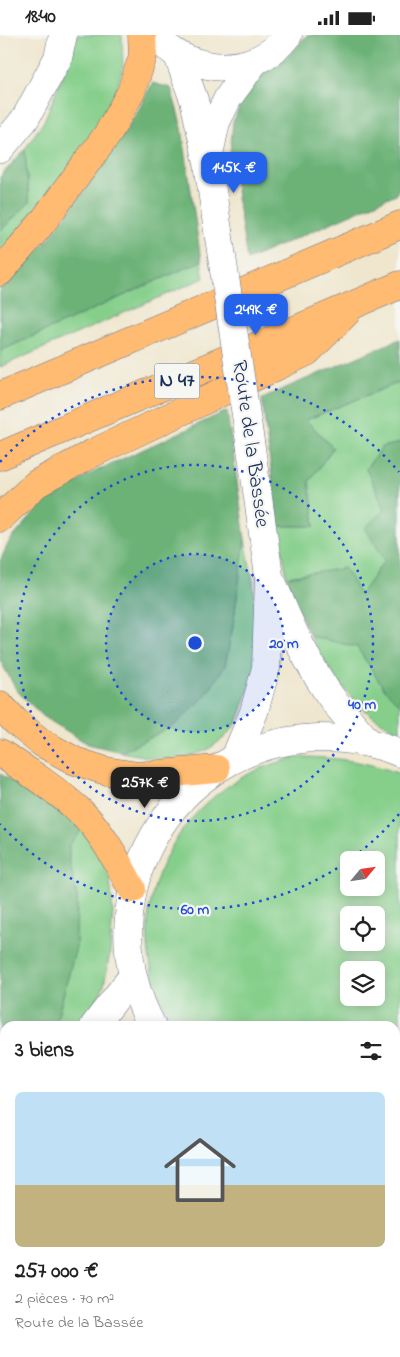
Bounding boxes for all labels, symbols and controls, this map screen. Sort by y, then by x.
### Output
text: 18:40 [25,4,56,31]
pin: 145K € [193,151,275,194]
text: 145K € [212,156,256,180]
pin: 249K € [215,293,297,336]
text: 249K € [235,298,277,322]
street label: Route de la Bassée [223,359,277,530]
road number: N 47 [154,363,200,399]
text: 20 m [268,633,299,655]
centre of rings [186,634,204,652]
text: 40 m [347,694,376,716]
pin: 257K € [104,767,186,809]
text: 257K € [122,771,168,795]
north arrow [340,851,385,896]
map controls [340,851,385,1006]
text: 60 m [180,899,210,921]
button: locate [340,906,385,951]
button: layers [340,961,385,1006]
text: 3 biens [15,1036,74,1066]
icon: filters [357,1037,385,1065]
icon: home [155,1125,245,1215]
text: 257 000 € [15,1257,98,1287]
text: 2 pièces · 70 m² [15,1287,114,1311]
text: Route de la Bassée [15,1311,143,1335]

